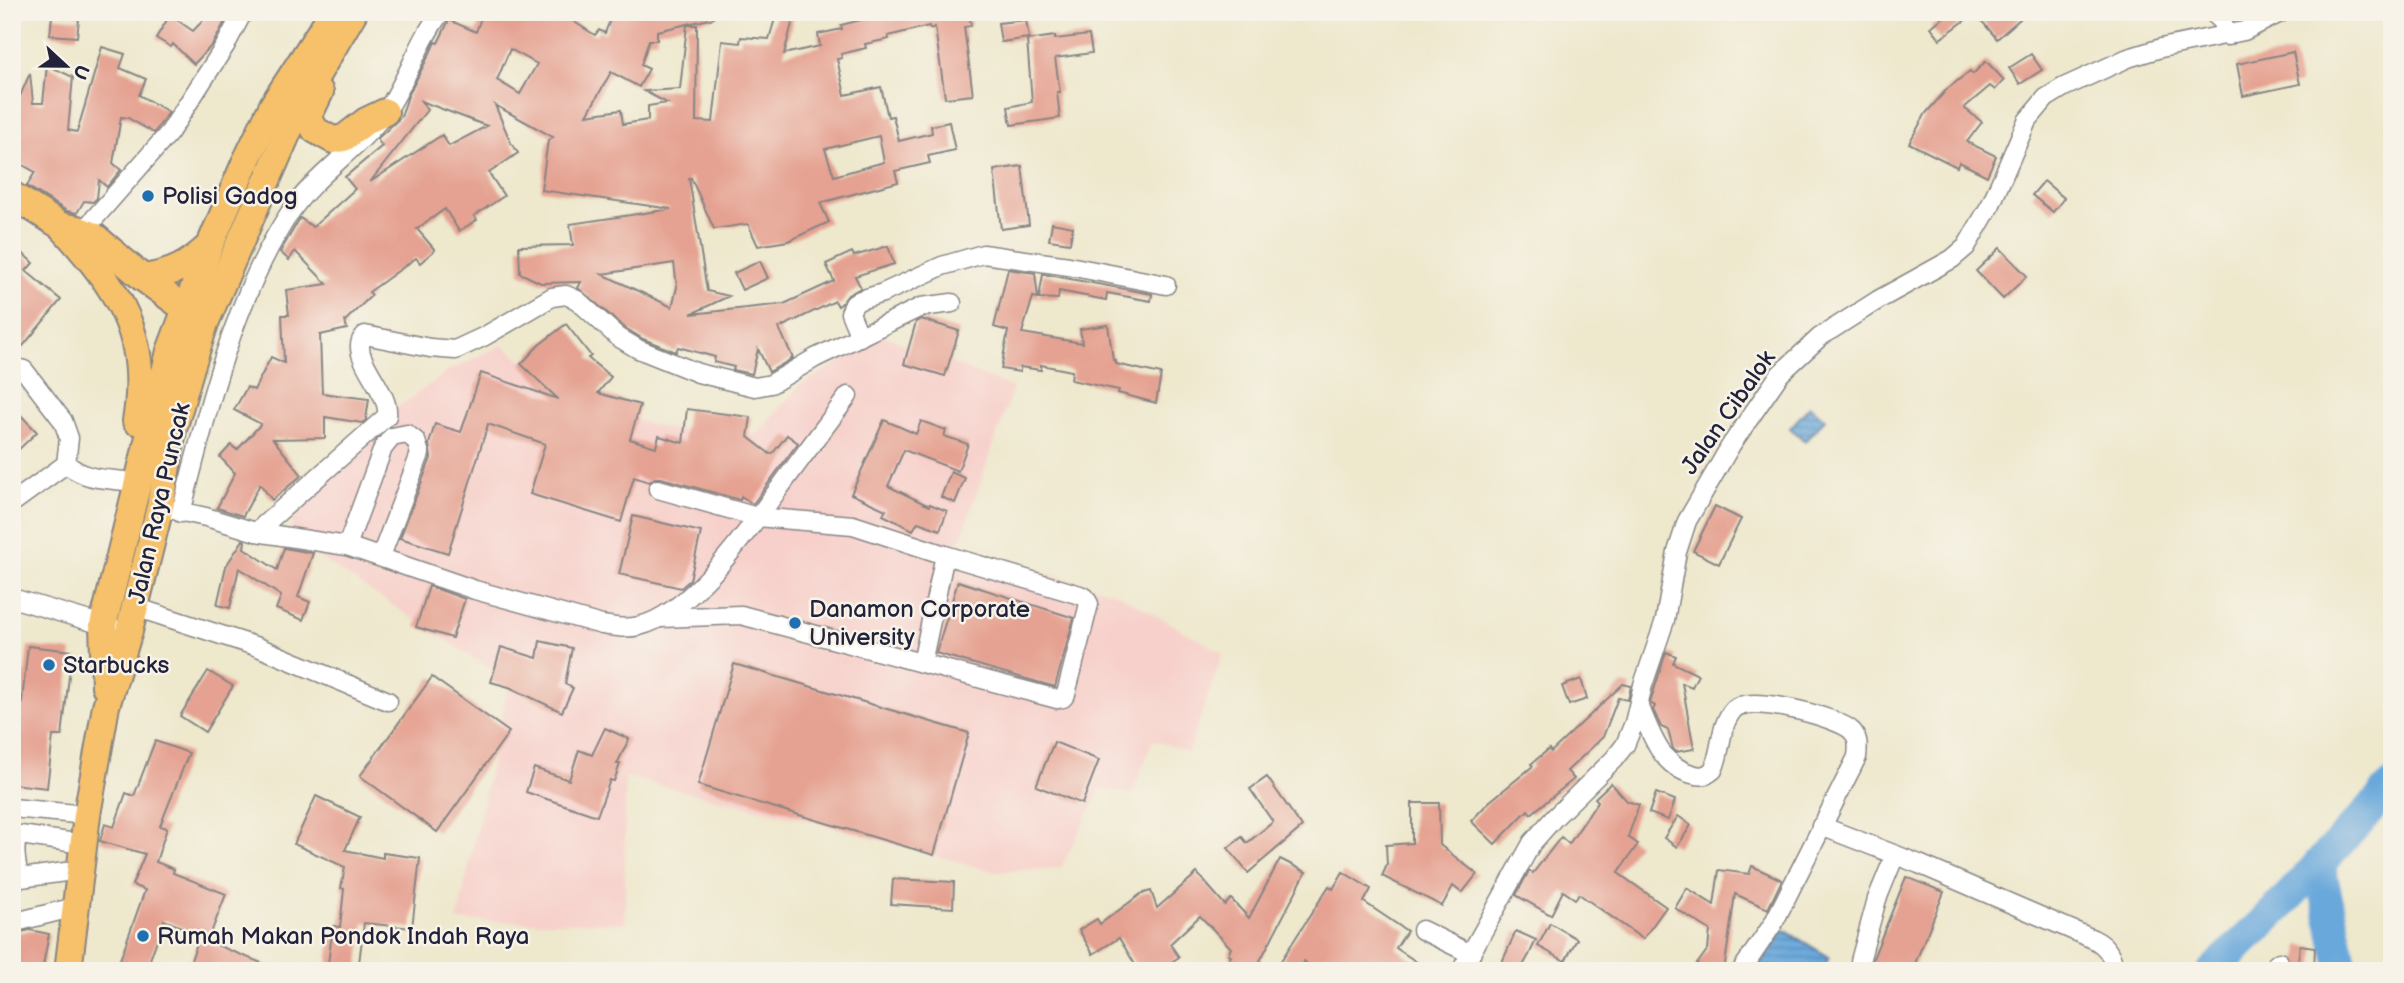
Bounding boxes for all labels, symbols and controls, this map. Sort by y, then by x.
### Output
north arrow [32,32,102,102]
text: U [67,61,94,82]
place label: Polisi Gadog [162,182,298,211]
marker: Polisi Gadog [140,188,156,204]
street label: Jalan Cibalok [1675,344,1782,480]
street label: Jalan Raya Puncak [122,400,197,606]
place label: Danamon Corporate University [809,595,1030,652]
marker: Danamon Corporate University [787,615,803,631]
place label: Starbucks [63,651,170,680]
marker: Starbucks [41,657,57,673]
place label: Rumah Makan Pondok Indah Raya [157,922,529,951]
marker: Rumah Makan Pondok Indah Raya [135,928,151,944]

